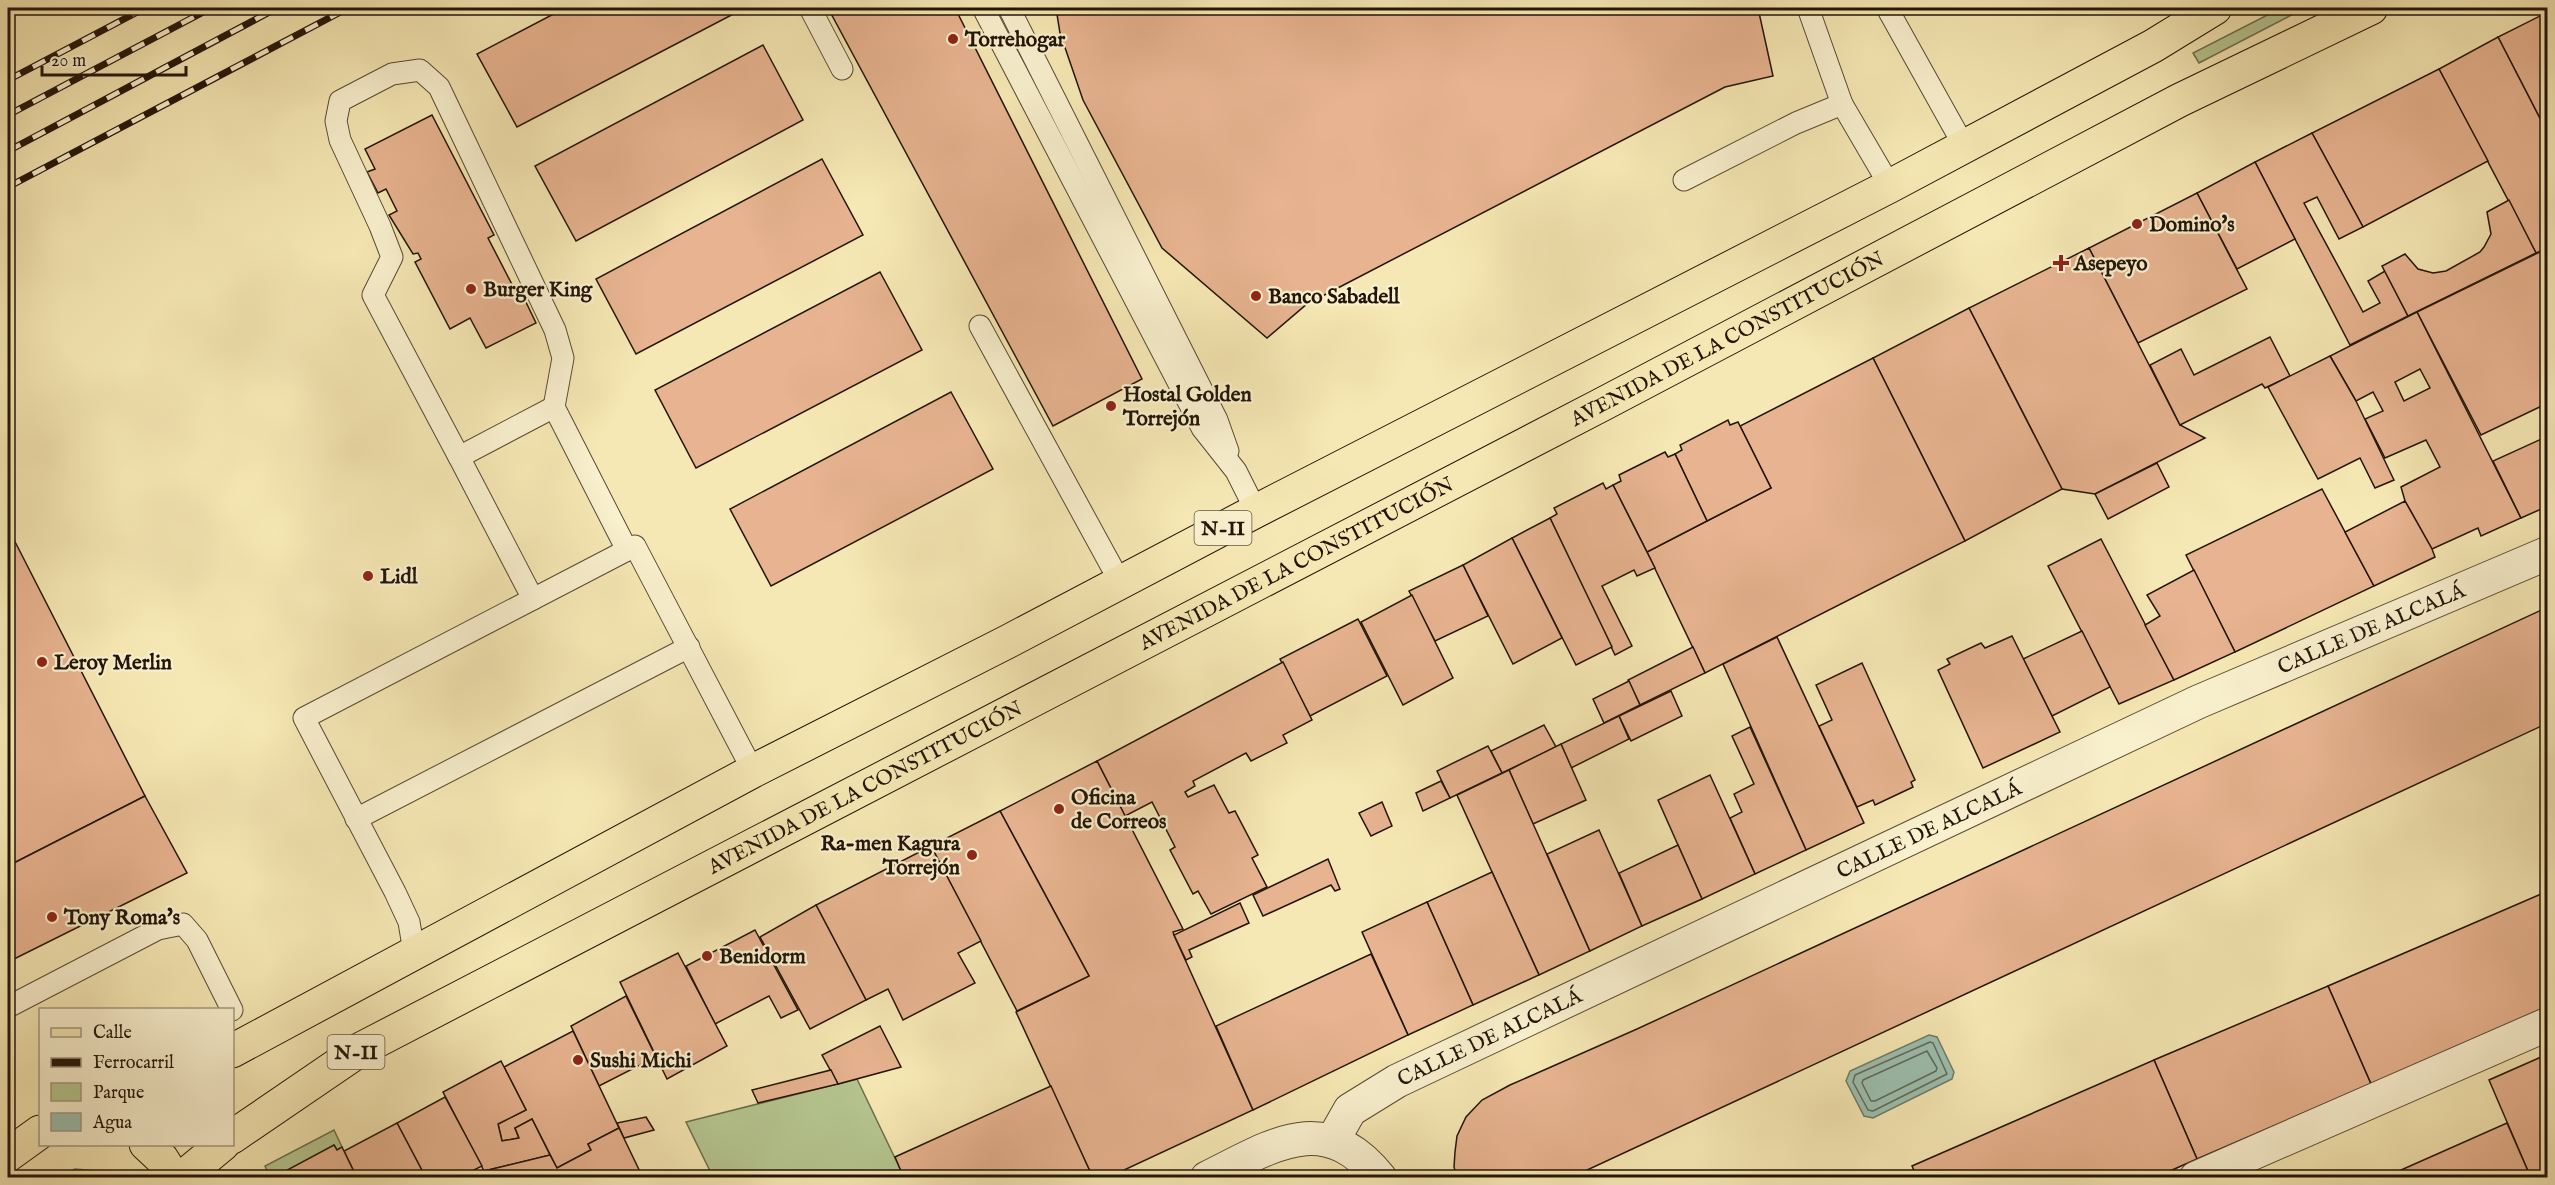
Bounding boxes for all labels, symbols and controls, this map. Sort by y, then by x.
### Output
place label: Torrehogar [964,27,1066,54]
marker: Torrehogar [946,32,960,46]
scale bar [42,39,186,77]
text: 20 m [51,50,86,73]
place label: Domino's [2149,212,2235,239]
marker: Domino's [2130,217,2144,231]
street label: AVENIDA DE LA CONSTITUCIÓN [1565,246,1889,434]
place label: Asepeyo [2073,251,2148,278]
marker: Asepeyo [2052,254,2070,272]
place label: Burger King [483,277,593,304]
marker: Burger King [464,282,478,296]
place label: Banco Sabadell [1268,284,1401,311]
marker: Banco Sabadell [1249,289,1263,303]
place label: Hostal Golden Torrejón [1122,382,1252,433]
marker: Hostal Golden Torrejón [1104,399,1118,413]
street label: AVENIDA DE LA CONSTITUCIÓN [1134,472,1459,658]
road number: N-II [1194,511,1252,545]
place label: Lidl [380,564,419,591]
marker: Lidl [361,569,375,583]
street label: CALLE DE ALCALÁ [2274,577,2470,682]
place label: Leroy Merlin [54,650,172,677]
marker: Leroy Merlin [35,655,49,669]
street label: AVENIDA DE LA CONSTITUCIÓN [703,696,1028,882]
street label: CALLE DE ALCALÁ [1833,774,2027,886]
place label: Oficina de Correos [1071,785,1166,836]
marker: Oficina de Correos [1052,802,1066,816]
place label: Ra-men Kagura Torrejón [820,831,961,882]
marker: Ra-men Kagura Torrejón [965,848,979,862]
place label: Tony Roma's [63,905,180,932]
marker: Tony Roma's [45,910,59,924]
place label: Benidorm [719,944,806,971]
marker: Benidorm [700,949,714,963]
street label: CALLE DE ALCALÁ [1393,982,1588,1094]
legend [39,1008,234,1146]
text: Calle [93,1022,132,1045]
road number: N-II [328,1035,385,1069]
place label: Sushi Michi [590,1048,692,1075]
text: Ferrocarril [93,1052,174,1075]
marker: Sushi Michi [571,1053,585,1067]
text: Parque [93,1082,144,1105]
text: Agua [92,1112,132,1135]

